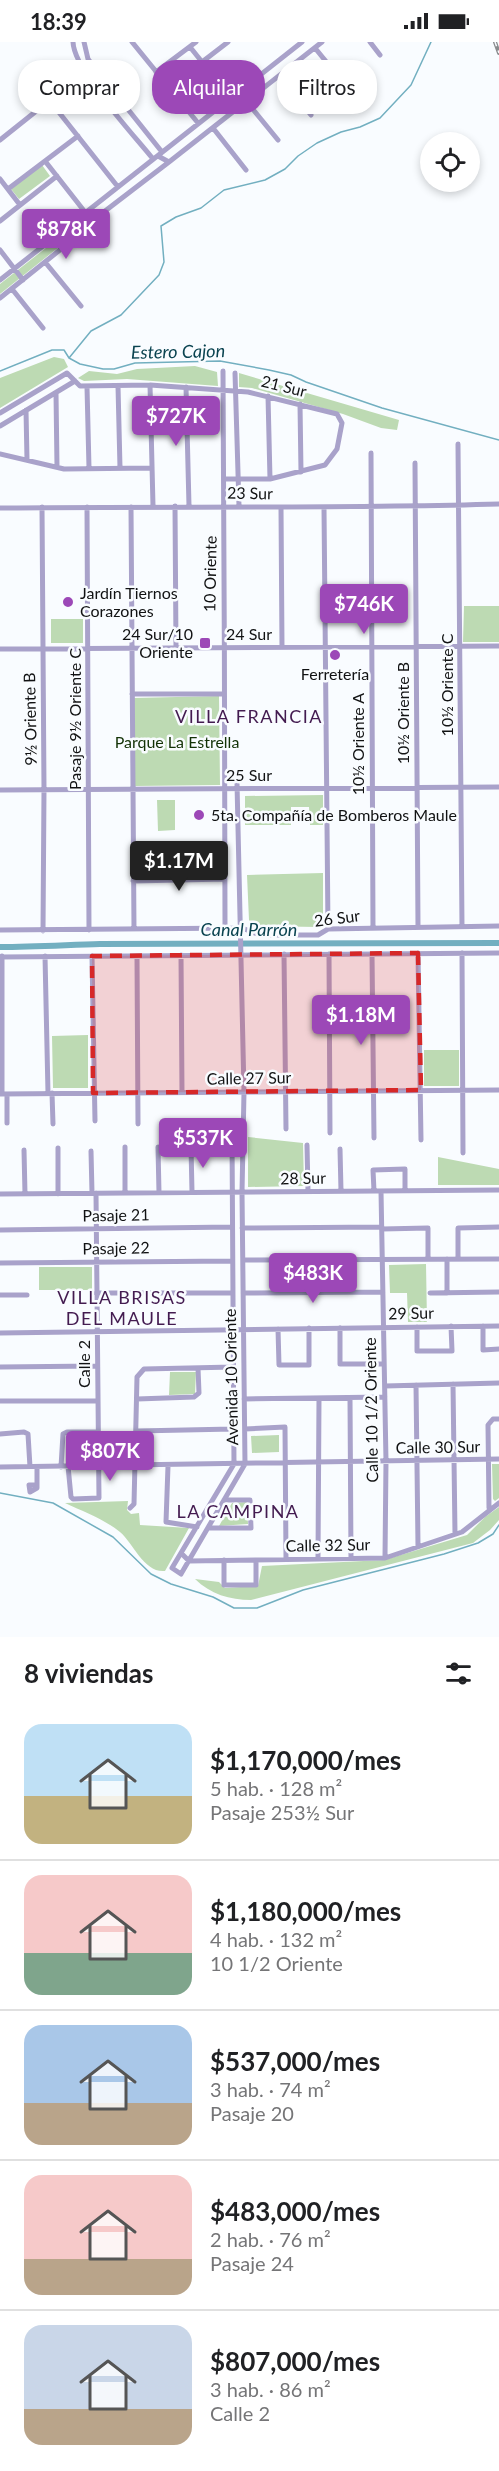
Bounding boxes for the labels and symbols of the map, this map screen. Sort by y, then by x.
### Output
pin: $878K [24,209,108,260]
water label: Estero Cajon [131,339,225,363]
street label: 21 Sur [260,371,309,400]
pin: $727K [134,396,218,447]
street label: 23 Sur [227,483,273,502]
street label: 10 Oriente [199,536,220,612]
place label: Jardín Tiernos Corazones [80,583,178,620]
pin: $746K [322,584,406,635]
marker: Jardín Tiernos Corazones [61,595,75,609]
place label: 24 Sur/10 Oriente [122,624,193,661]
street label: 24 Sur [226,624,272,643]
street label: 10½ Oriente C [437,633,456,736]
marker: 24 Sur/10 Oriente [198,636,212,650]
street label: Pasaje 9½ Oriente C [65,648,84,790]
marker: Ferretería [328,648,342,662]
street label: 10½ Oriente B [393,662,412,764]
place label: Ferretería [301,664,369,683]
street label: 9½ Oriente B [19,672,40,766]
street label: 10½ Oriente A [348,693,367,795]
district label: VILLA FRANCIA [175,705,323,727]
park label: Parque La Estrella [115,732,239,751]
street label: 25 Sur [226,765,272,784]
place label: 5ta. Compañía de Bomberos Maule [211,805,457,824]
marker: 5ta. Compañía de Bomberos Maule [192,808,206,822]
pin: $1.17M [130,841,228,892]
street label: 26 Sur [313,905,361,930]
water label: Canal Parrón [201,918,297,940]
pin: $1.18M [312,995,410,1046]
street label: Calle 27 Sur [207,1067,292,1088]
pin: $537K [161,1118,245,1169]
street label: 28 Sur [280,1168,326,1187]
street label: Pasaje 21 [82,1204,150,1225]
street label: Pasaje 22 [82,1237,150,1258]
pin: $483K [271,1253,355,1304]
district label: VILLA BRISAS DEL MAULE [57,1286,187,1329]
street label: 29 Sur [388,1303,434,1322]
street label: Avenida 10 Oriente [220,1308,241,1446]
street label: Calle 10 1/2 Oriente [360,1337,381,1483]
street label: Calle 2 [74,1340,93,1388]
pin: $807K [68,1431,152,1482]
street label: Calle 30 Sur [396,1436,481,1457]
district label: LA CAMPINA [176,1500,300,1522]
street label: Calle 32 Sur [286,1534,371,1555]

